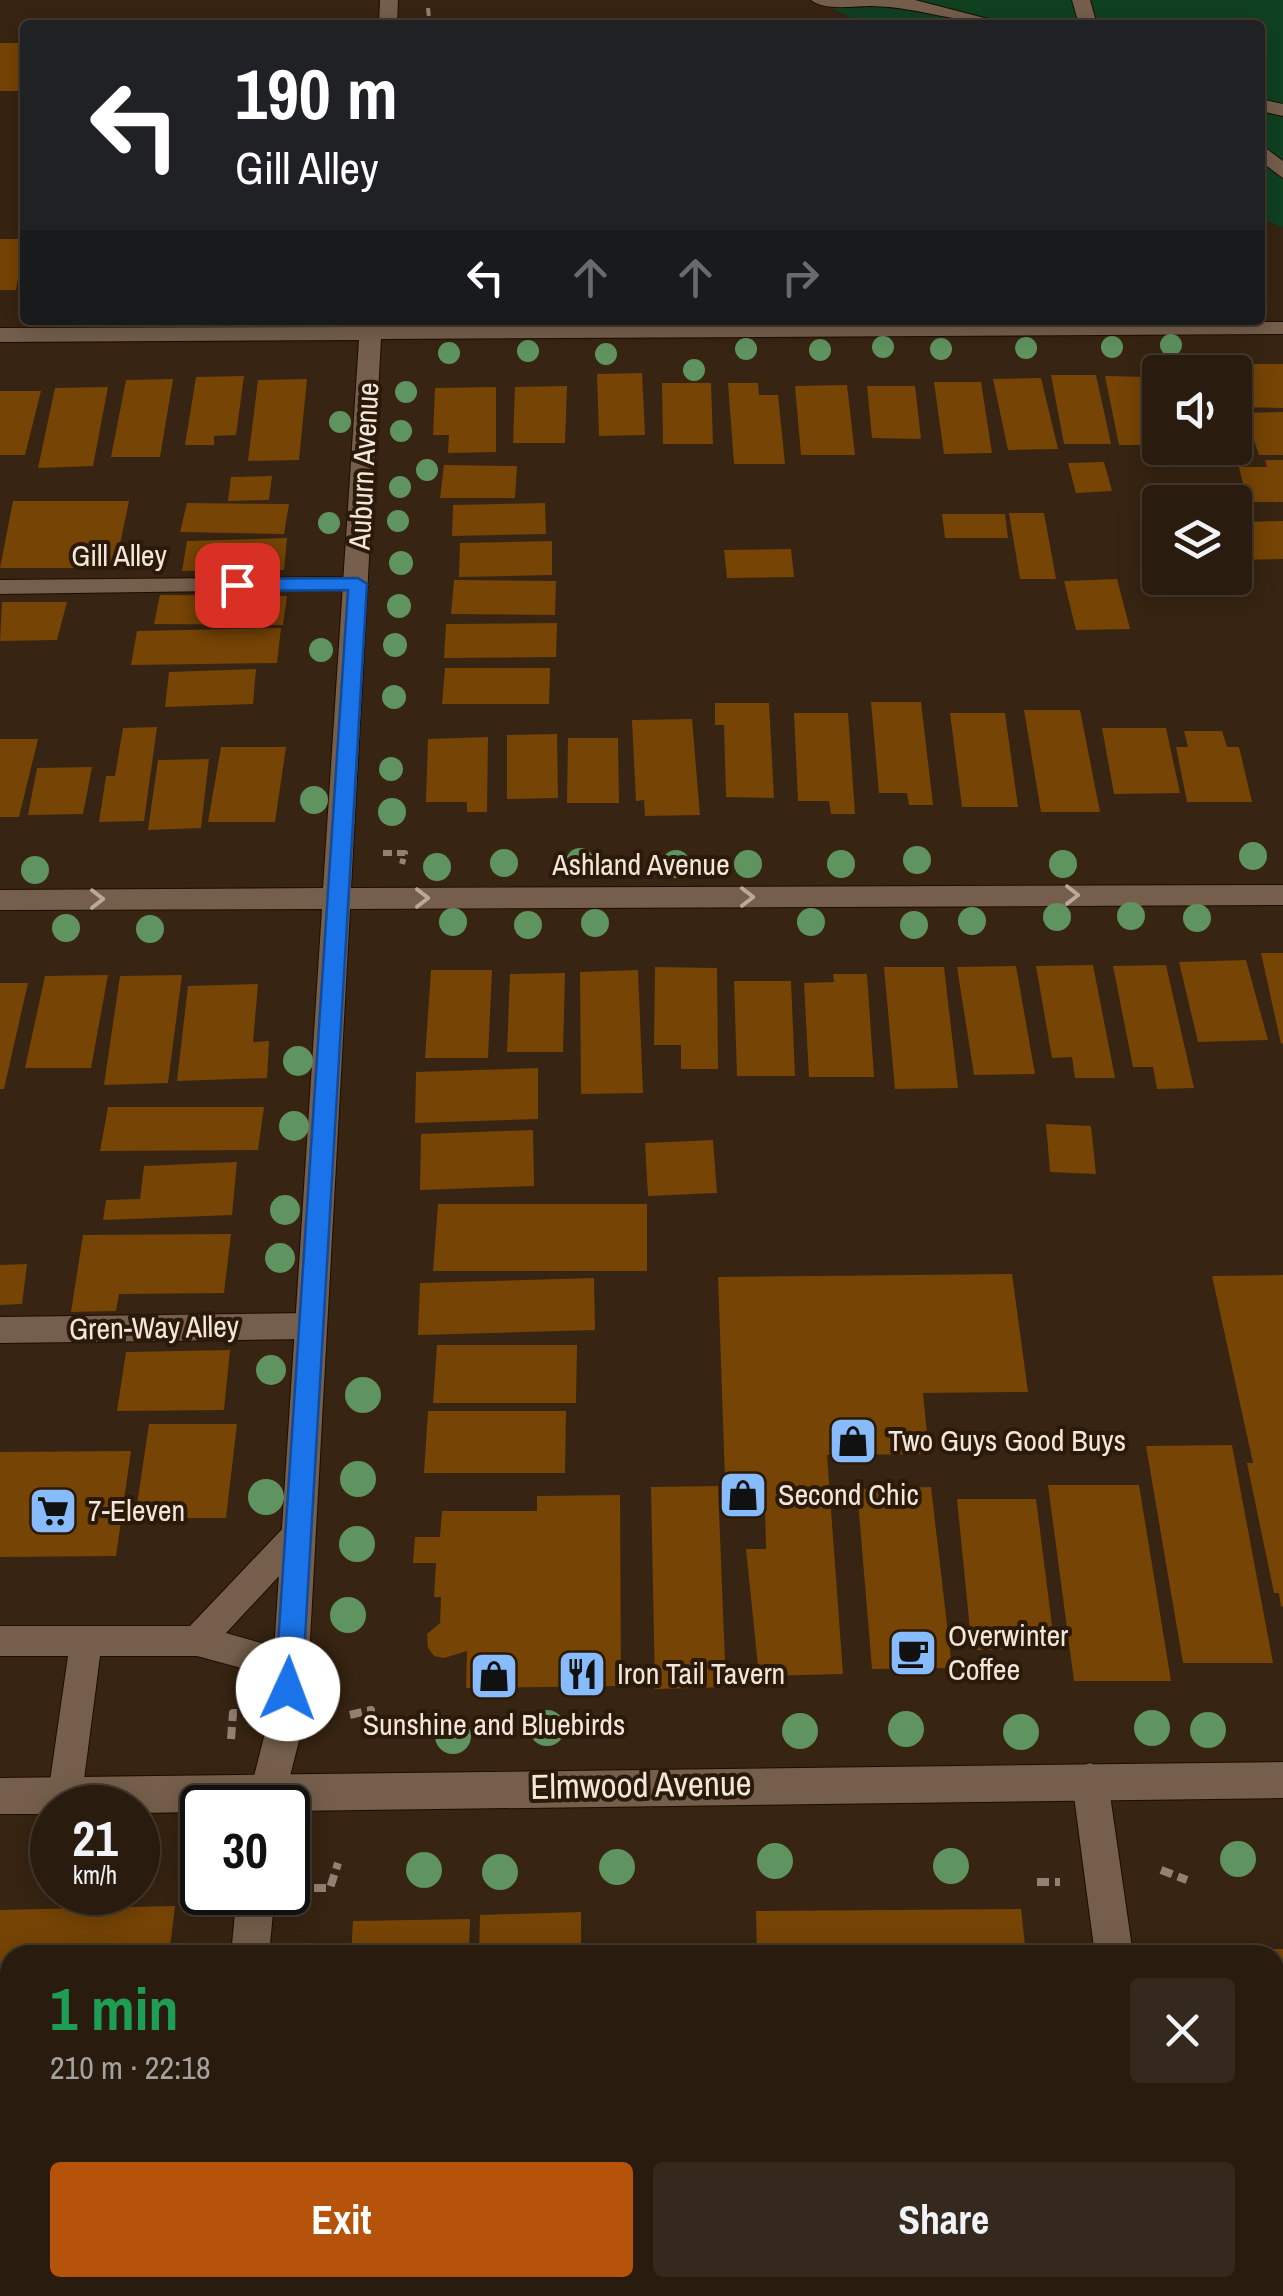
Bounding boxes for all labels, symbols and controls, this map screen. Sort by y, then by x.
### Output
text: 190 m [235,47,398,141]
icon: left [70,60,200,190]
text: Gill Alley [235,137,379,198]
icon: left [458,250,513,305]
icon: ahead [563,250,618,305]
icon: ahead [668,250,723,305]
icon: right [773,250,828,305]
map controls [1142,355,1252,595]
button: sound [1142,355,1252,465]
street label: Auburn Avenue [339,381,387,552]
button: layers [1142,485,1252,595]
street label: Gill Alley [71,535,168,575]
pin [195,543,280,628]
icon: arrive [210,558,265,613]
street label: Ashland Avenue [551,844,730,884]
one-way arrow [1066,884,1081,906]
one-way arrow [740,886,756,908]
one-way arrow [416,887,431,909]
one-way arrow [90,889,106,910]
street label: Gren-Way Alley [69,1306,240,1348]
shop icon: Two Guys Good Buys [827,1415,879,1467]
place label: Two Guys Good Buys [888,1420,1126,1460]
shop icon: Second Chic [717,1469,769,1521]
place label: Second Chic [778,1474,919,1514]
supermarket icon: 7-Eleven [27,1485,79,1537]
place label: 7-Eleven [88,1490,185,1530]
place label: Overwinter Coffee [948,1615,1069,1689]
cafe icon: Overwinter Coffee [887,1627,939,1679]
position arrow [236,1637,340,1741]
restaurant icon: Iron Tail Tavern [556,1648,608,1700]
shop icon: Sunshine and Bluebirds [468,1650,520,1702]
place label: Iron Tail Tavern [617,1653,785,1693]
place label: Sunshine and Bluebirds [363,1704,625,1744]
street label: Elmwood Avenue [530,1759,752,1810]
speed limit sign: 30 [180,1785,310,1915]
text: 21 [72,1804,118,1872]
text: km/h [73,1858,117,1892]
text: 1 min [50,1968,179,2049]
button: close [1130,1978,1235,2083]
text: 210 m · 22:18 [50,2046,210,2089]
button: Exit [50,2162,633,2277]
button: Share [653,2162,1235,2277]

